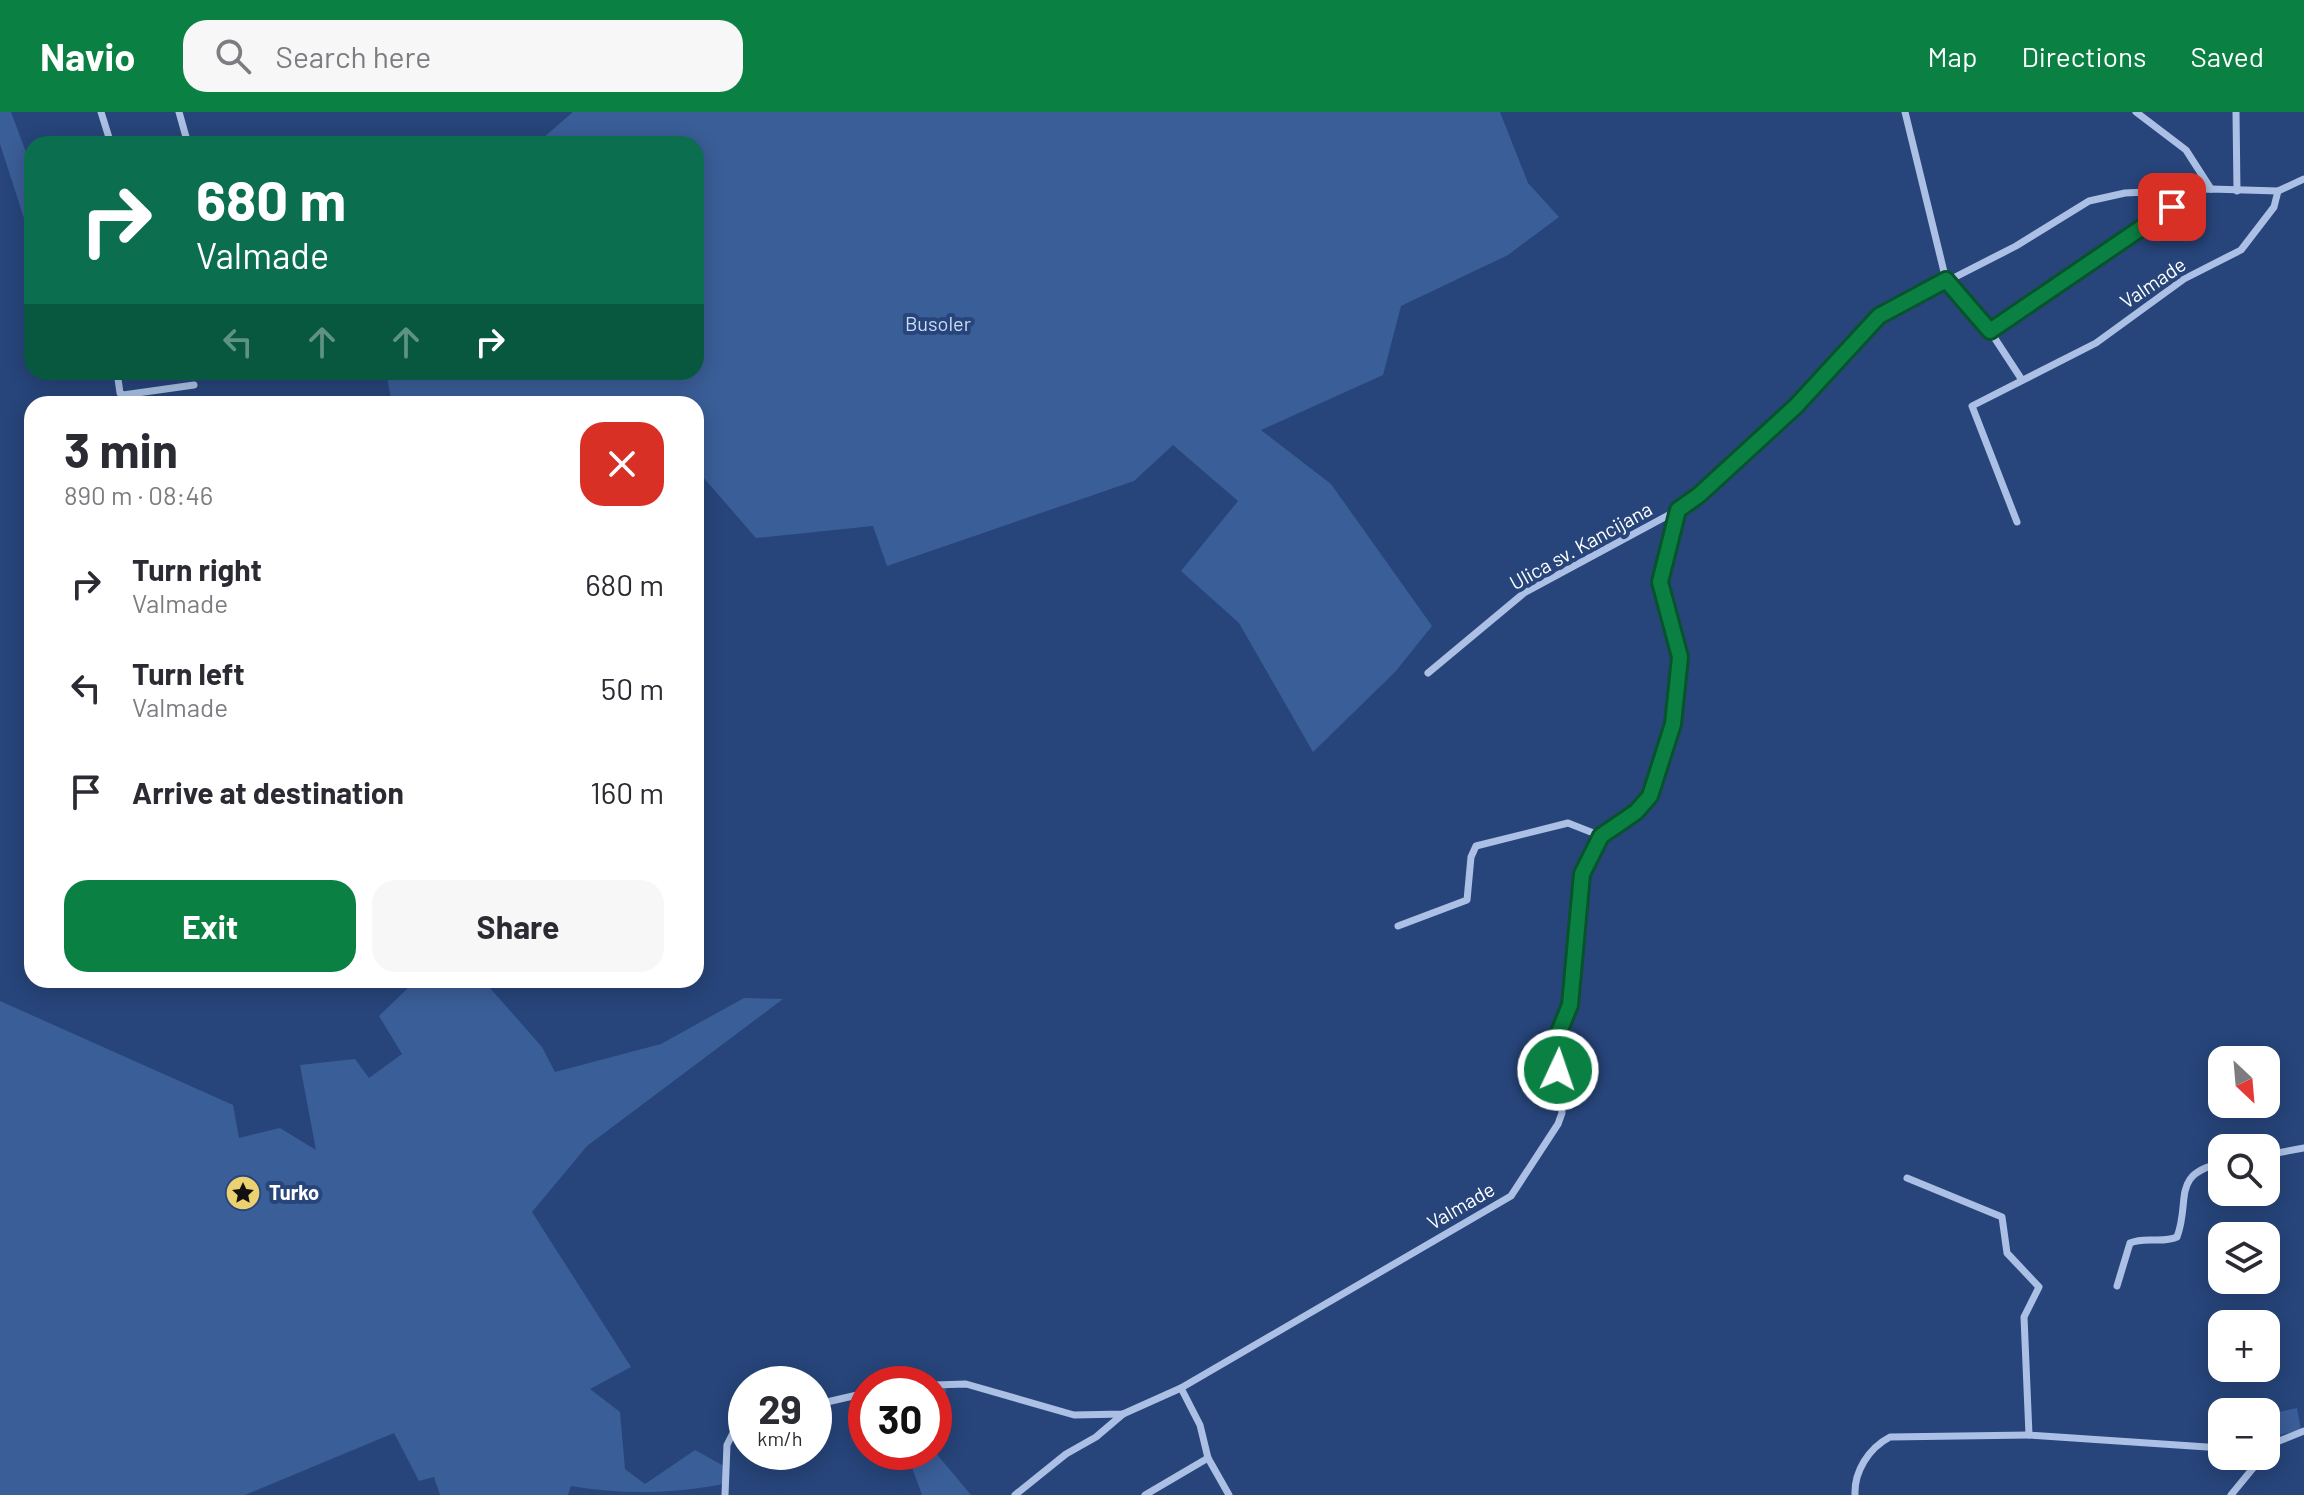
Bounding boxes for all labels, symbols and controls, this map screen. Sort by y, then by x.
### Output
search box [183,20,743,92]
text: Navio [40,33,135,79]
icon: search [211,34,255,78]
text: Search here [275,38,431,74]
text: Map [1928,39,1977,73]
text: Directions [2021,39,2147,73]
text: Saved [2191,39,2264,73]
text: 680 m [196,165,346,232]
icon: right [64,168,168,272]
pin [2138,173,2206,241]
icon: arrive [2150,185,2194,229]
text: Valmade [196,233,329,276]
street label: Valmade [2115,252,2190,313]
park label: Busoler [905,311,971,335]
icon: left [216,320,260,364]
icon: ahead [300,320,344,364]
icon: ahead [384,320,428,364]
icon: right [468,320,512,364]
text: 3 min [64,420,178,478]
button: close [580,422,664,506]
text: 890 m · 08:46 [64,479,213,510]
street label: Ulica sv. Kancijana [1505,496,1656,594]
text: Turn right [132,551,262,587]
icon: right [64,562,108,606]
text: 680 m [585,566,664,602]
text: Valmade [132,587,228,618]
text: Turn left [132,655,245,691]
icon: left [64,666,108,710]
text: 50 m [601,670,664,706]
text: Valmade [132,691,228,722]
icon: arrive [64,770,108,814]
text: Arrive at destination [132,774,404,810]
text: 160 m [590,774,664,810]
button: Exit [64,880,356,972]
button: Share [372,880,664,972]
position arrow [1516,1028,1600,1112]
north arrow [2208,1046,2280,1118]
map controls [2208,1046,2280,1470]
button: search [2208,1134,2280,1206]
place icon: Turko [224,1174,262,1212]
street label: Valmade [1422,1176,1499,1234]
place label: Turko [269,1180,319,1204]
button: layers [2208,1222,2280,1294]
button: + [2208,1310,2280,1382]
speed limit sign: 30 [848,1366,952,1470]
text: 29 [758,1384,802,1432]
button: − [2208,1398,2280,1470]
text: km/h [757,1426,803,1450]

